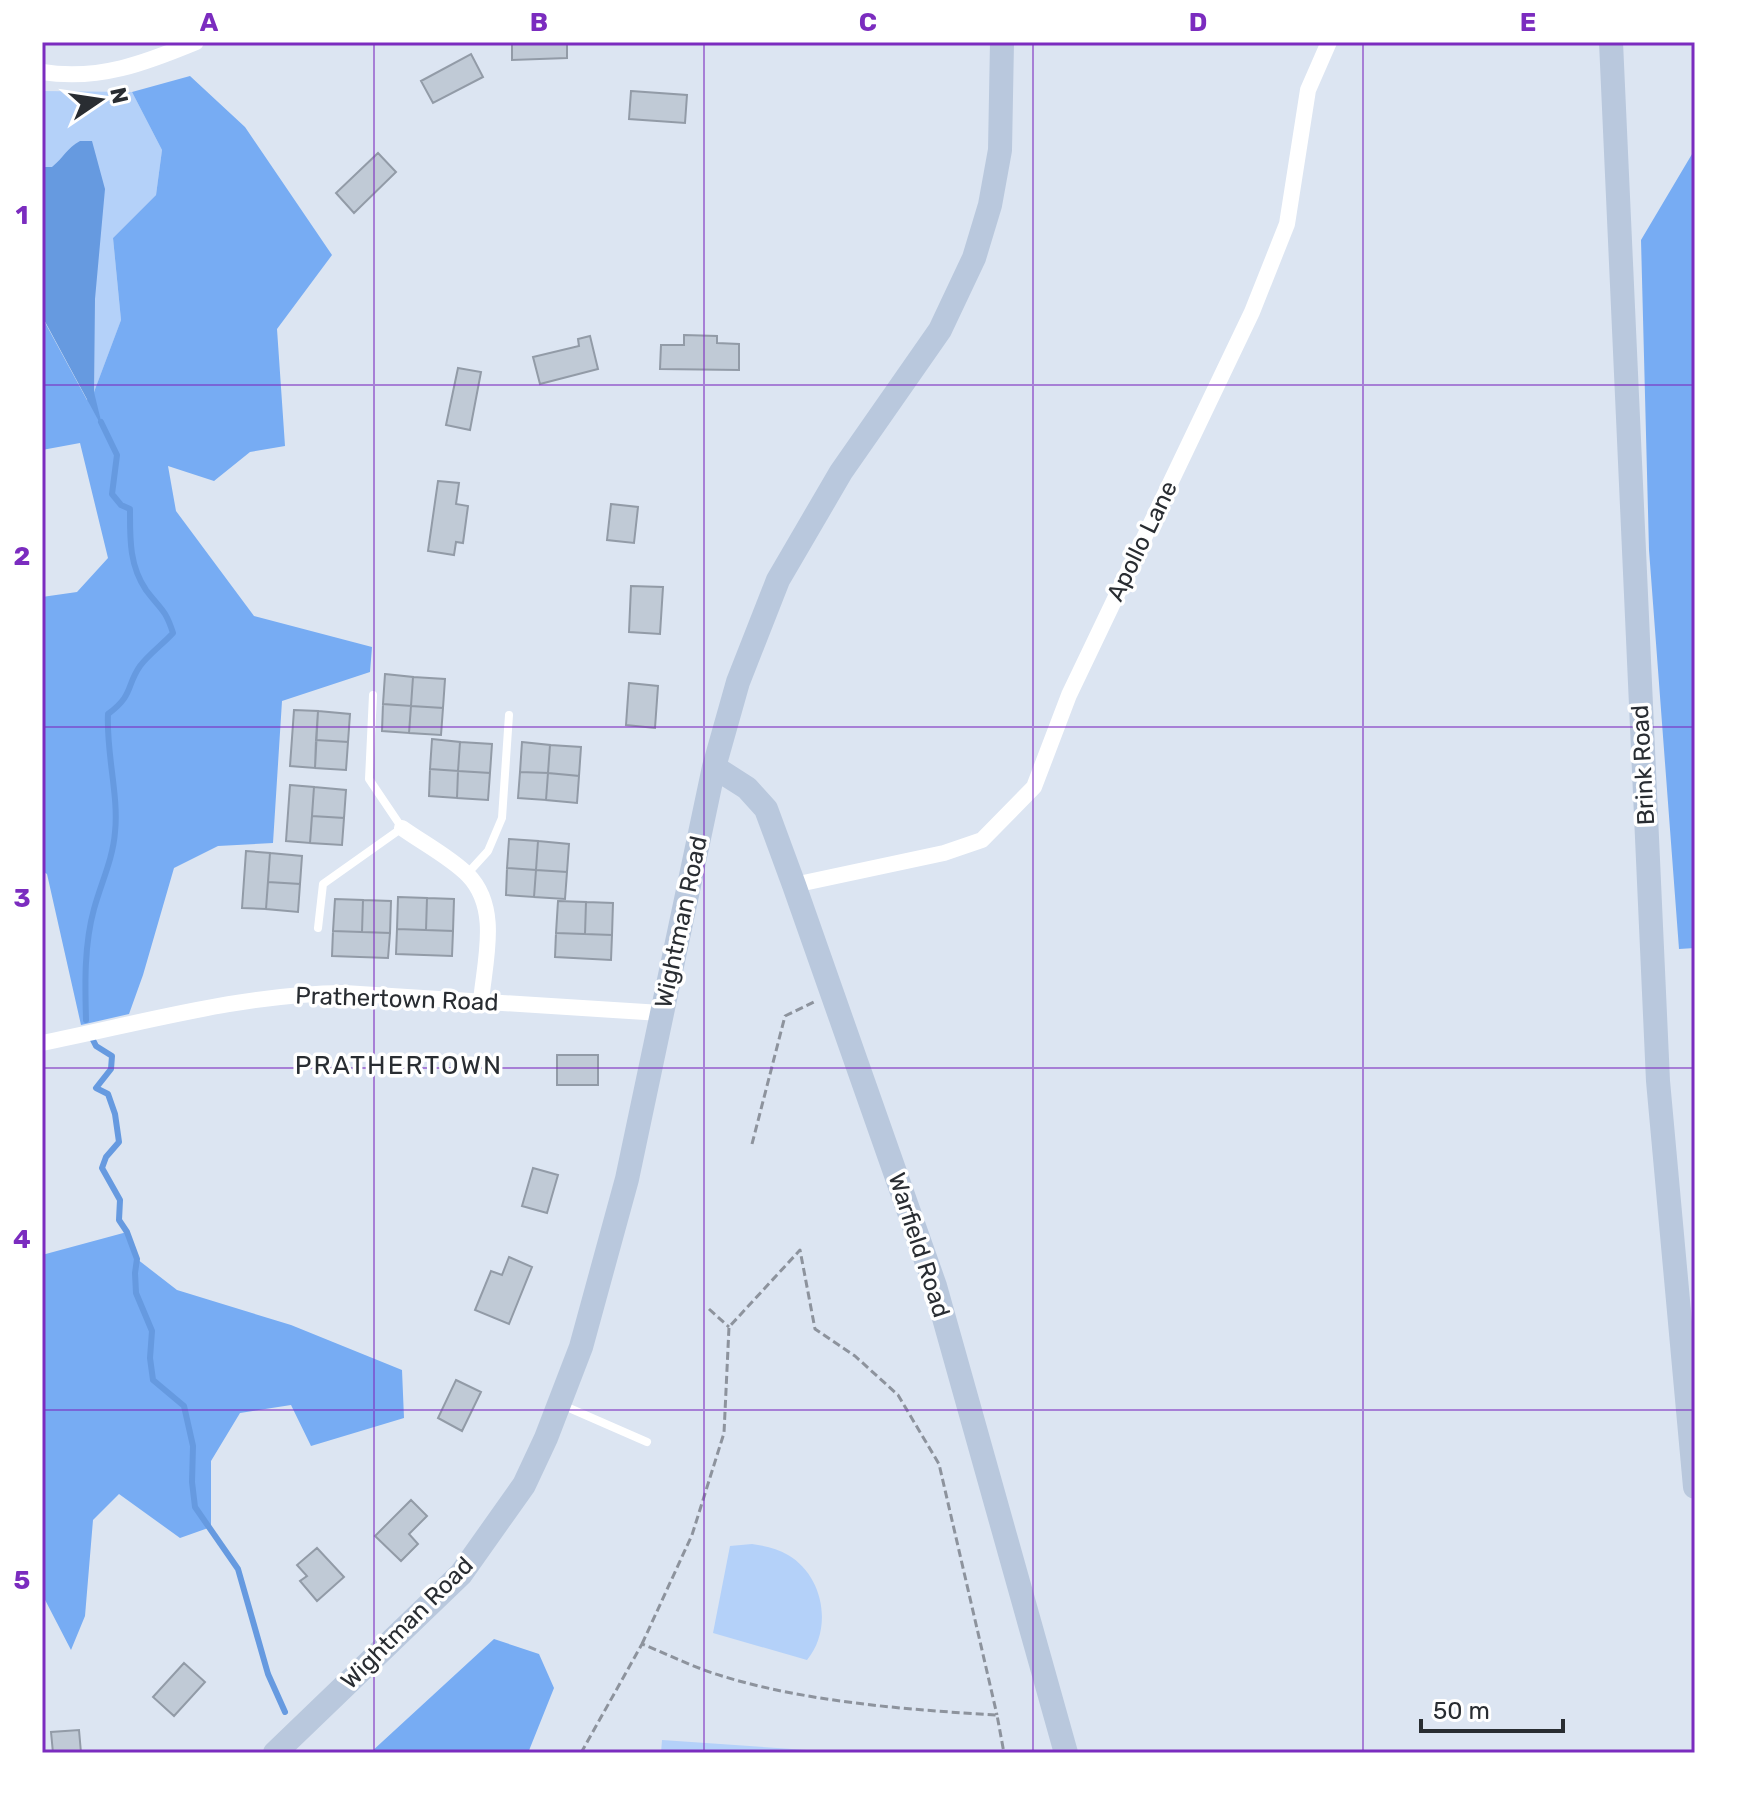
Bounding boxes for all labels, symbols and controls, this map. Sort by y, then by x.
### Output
text: A [200,7,219,38]
text: B [530,7,548,38]
text: C [859,7,877,38]
text: D [1189,7,1207,38]
text: E [1520,7,1536,38]
north arrow [60,60,140,140]
text: N [104,85,134,106]
text: 1 [16,200,28,231]
street label: Apollo Lane [1101,476,1183,606]
text: 2 [14,541,30,572]
street label: Brink Road [1626,704,1660,826]
street label: Wightman Road [649,833,713,1011]
text: 3 [13,883,31,914]
street label: Prathertown Road [295,981,499,1017]
district label: PRATHERTOWN [295,1050,503,1081]
street label: Warfield Road [882,1169,956,1321]
text: 4 [13,1224,31,1255]
street label: Wightman Road [335,1551,479,1695]
text: 5 [14,1565,30,1596]
scale bar [1421,1683,1563,1733]
text: 50 m [1433,1697,1490,1725]

